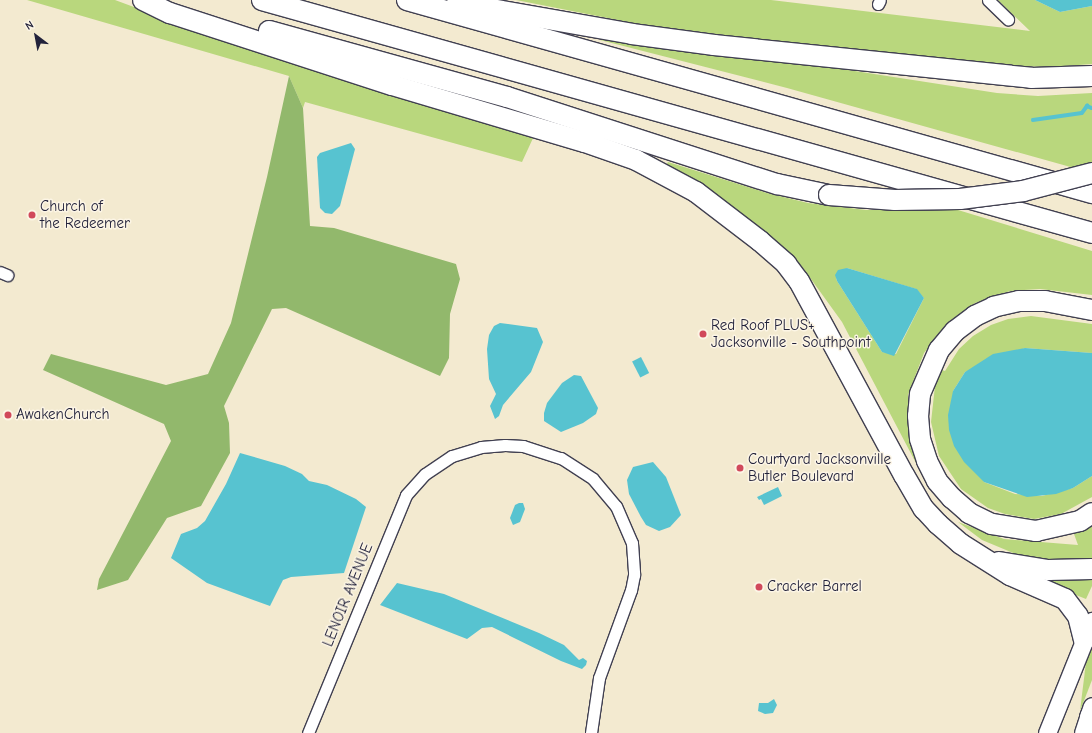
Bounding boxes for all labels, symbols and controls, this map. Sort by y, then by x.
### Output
north arrow [16,16,56,56]
text: N [23,18,36,33]
place label: Church of the Redeemer [40,197,130,232]
marker: Church of the Redeemer [27,210,37,220]
place label: Red Roof PLUS+ Jacksonville - Southpoint [711,316,870,351]
marker: Red Roof PLUS+ Jacksonville - Southpoint [698,329,708,339]
place label: AwakenChurch [16,406,110,424]
marker: AwakenChurch [3,410,13,420]
place label: Courtyard Jacksonville Butler Boulevard [748,450,891,485]
marker: Courtyard Jacksonville Butler Boulevard [735,463,745,473]
street label: LENOIR AVENUE [319,541,377,649]
place label: Cracker Barrel [767,578,862,596]
marker: Cracker Barrel [754,582,764,592]

